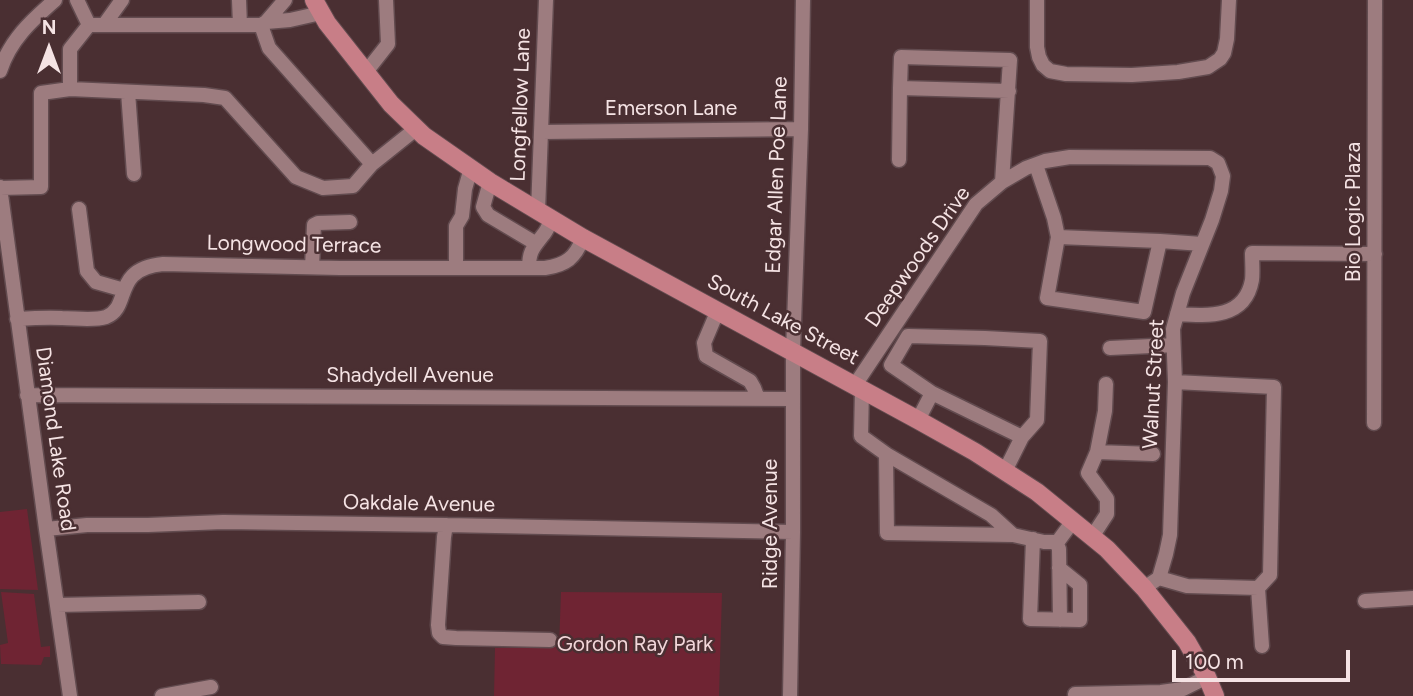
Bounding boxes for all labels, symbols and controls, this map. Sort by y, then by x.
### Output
north arrow [14,14,84,84]
text: N [42,16,56,39]
street label: Longfellow Lane [506,28,536,182]
street label: Edgar Allen Poe Lane [761,76,793,274]
street label: Emerson Lane [605,96,737,122]
street label: Bio Logic Plaza [1341,142,1367,282]
street label: Deepwoods Drive [860,182,976,332]
street label: Longwood Terrace [206,231,382,259]
street label: South Lake Street [703,269,863,371]
street label: Walnut Street [1138,318,1170,450]
street label: Diamond Lake Road [30,345,80,533]
street label: Shadydell Avenue [326,363,494,389]
street label: Ridge Avenue [758,459,784,589]
street label: Oakdale Avenue [343,490,495,518]
park label: Gordon Ray Park [557,632,713,658]
scale bar [1175,636,1354,680]
text: 100 m [1185,649,1244,674]

